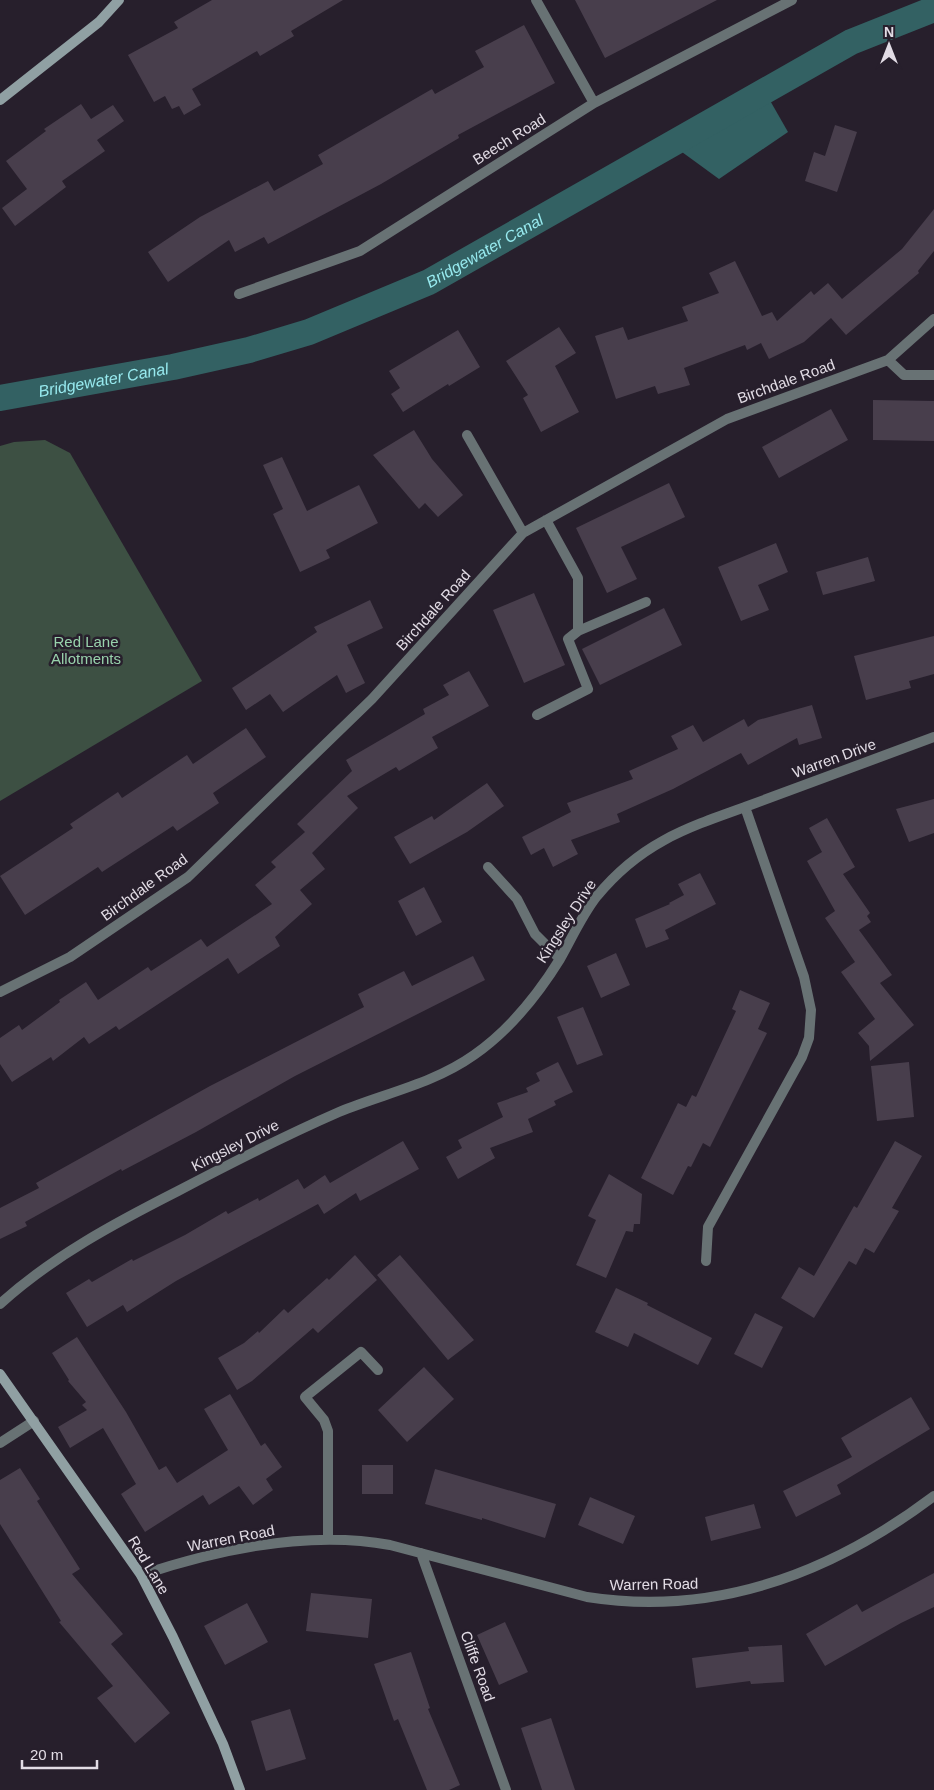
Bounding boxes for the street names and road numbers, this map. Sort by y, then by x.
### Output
street label: Beech Road [469,110,549,168]
street label: Birchdale Road [735,355,837,407]
street label: Birchdale Road [392,566,474,654]
street label: Warren Drive [790,735,878,781]
street label: Birchdale Road [98,850,190,924]
street label: Kingsley Drive [533,876,599,966]
street label: Kingsley Drive [188,1116,282,1174]
street label: Warren Road [186,1521,276,1555]
street label: Red Lane [125,1533,173,1597]
street label: Warren Road [610,1575,698,1593]
street label: Cliffe Road [457,1628,499,1704]

